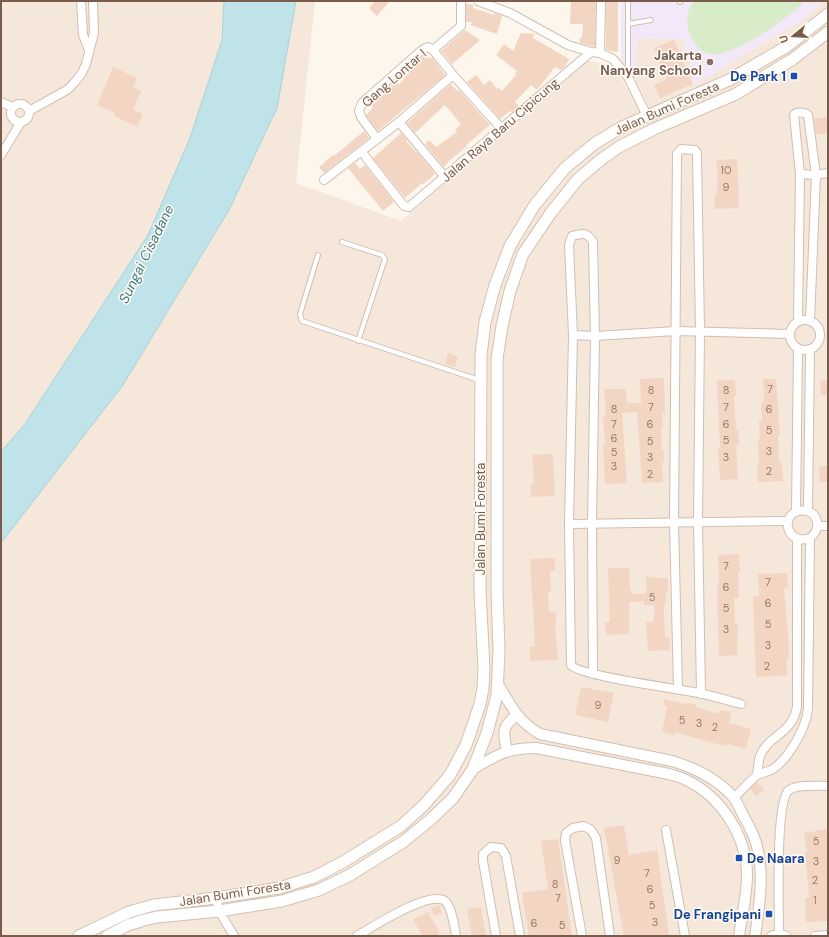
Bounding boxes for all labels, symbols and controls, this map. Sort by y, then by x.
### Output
north arrow [773,16,813,56]
text: U [776,33,791,45]
street label: Gang Lontar I [358,45,430,111]
place label: Jakarta Nanyang School [600,47,702,79]
marker: Jakarta Nanyang School [705,57,715,67]
place label: De Park 1 [730,68,786,85]
marker: De Park 1 [789,71,799,81]
street label: Jalan Raya Baru Cipicung [438,74,562,186]
street label: Jalan Bumi Foresta [612,77,722,139]
house number: 10 [721,163,731,177]
house number: 9 [723,180,730,194]
water label: Sungai Cisadane [114,202,178,306]
house number: 7 [767,382,773,396]
house number: 8 [648,383,654,397]
house number: 8 [723,383,729,397]
house number: 7 [648,400,654,414]
house number: 7 [723,400,729,414]
house number: 8 [611,402,617,416]
house number: 6 [766,402,773,416]
house number: 7 [611,417,617,431]
house number: 6 [647,417,654,431]
house number: 6 [723,417,730,431]
house number: 5 [766,423,773,437]
house number: 6 [611,431,618,445]
house number: 5 [723,433,730,447]
house number: 5 [647,434,654,448]
house number: 3 [766,444,772,458]
house number: 5 [611,445,618,459]
house number: 3 [647,450,653,464]
house number: 3 [723,450,729,464]
house number: 3 [611,459,617,473]
street label: Jalan Bumi Foresta [472,463,489,575]
house number: 2 [766,464,772,478]
house number: 2 [647,467,653,481]
house number: 7 [723,559,729,573]
house number: 7 [765,575,771,589]
house number: 6 [723,580,730,594]
house number: 5 [649,590,656,604]
house number: 6 [765,596,772,610]
house number: 5 [723,601,730,615]
house number: 5 [765,617,772,631]
house number: 3 [723,622,729,636]
house number: 3 [765,638,771,652]
house number: 2 [764,659,770,673]
house number: 9 [595,698,602,712]
house number: 5 [679,713,686,727]
house number: 3 [696,716,702,730]
house number: 2 [712,720,718,734]
house number: 5 [813,834,820,848]
place label: De Naara [747,850,805,867]
house number: 9 [614,853,621,867]
marker: De Naara [734,853,744,863]
house number: 3 [813,854,819,868]
house number: 7 [644,866,650,880]
house number: 2 [812,873,818,887]
street label: Jalan Bumi Foresta [178,876,292,910]
house number: 8 [552,877,558,891]
house number: 6 [647,882,654,896]
house number: 7 [555,891,561,905]
house number: 1 [813,893,817,907]
house number: 5 [649,898,656,912]
place label: De Frangipani [674,906,761,923]
marker: De Frangipani [764,909,774,919]
house number: 3 [652,915,658,929]
house number: 6 [531,916,538,930]
house number: 5 [559,918,566,932]

